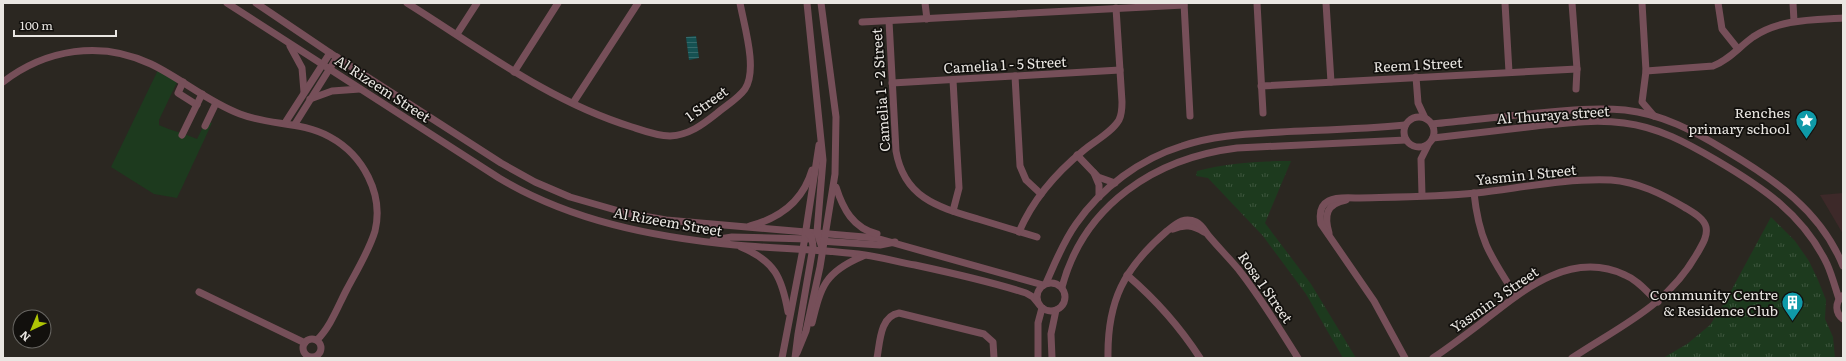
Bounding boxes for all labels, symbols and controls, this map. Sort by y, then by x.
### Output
scale bar [14,12,116,38]
text: 100 m [20,16,53,34]
street label: Camelia 1 - 2 Street [866,27,894,152]
street label: Al Rizeem Street [331,50,435,127]
street label: Camelia 1 - 5 Street [943,51,1068,77]
street label: Reem 1 Street [1373,52,1463,76]
street label: 1 Street [680,80,732,125]
street label: Al Thuraya street [1496,100,1610,128]
place label: Renches primary school [1688,102,1790,138]
place icon: Renches primary school [1793,107,1819,140]
street label: Yasmin 1 Street [1475,159,1578,189]
street label: Al Rizeem Street [612,202,724,240]
street label: Rosa 1 Street [1234,247,1298,327]
street label: Yasmin 3 Street [1446,261,1542,337]
place label: Community Centre & Residence Club [1650,284,1778,320]
building icon: Community Centre & Residence Club [1780,289,1806,322]
north arrow [12,309,52,349]
text: N [15,328,33,346]

